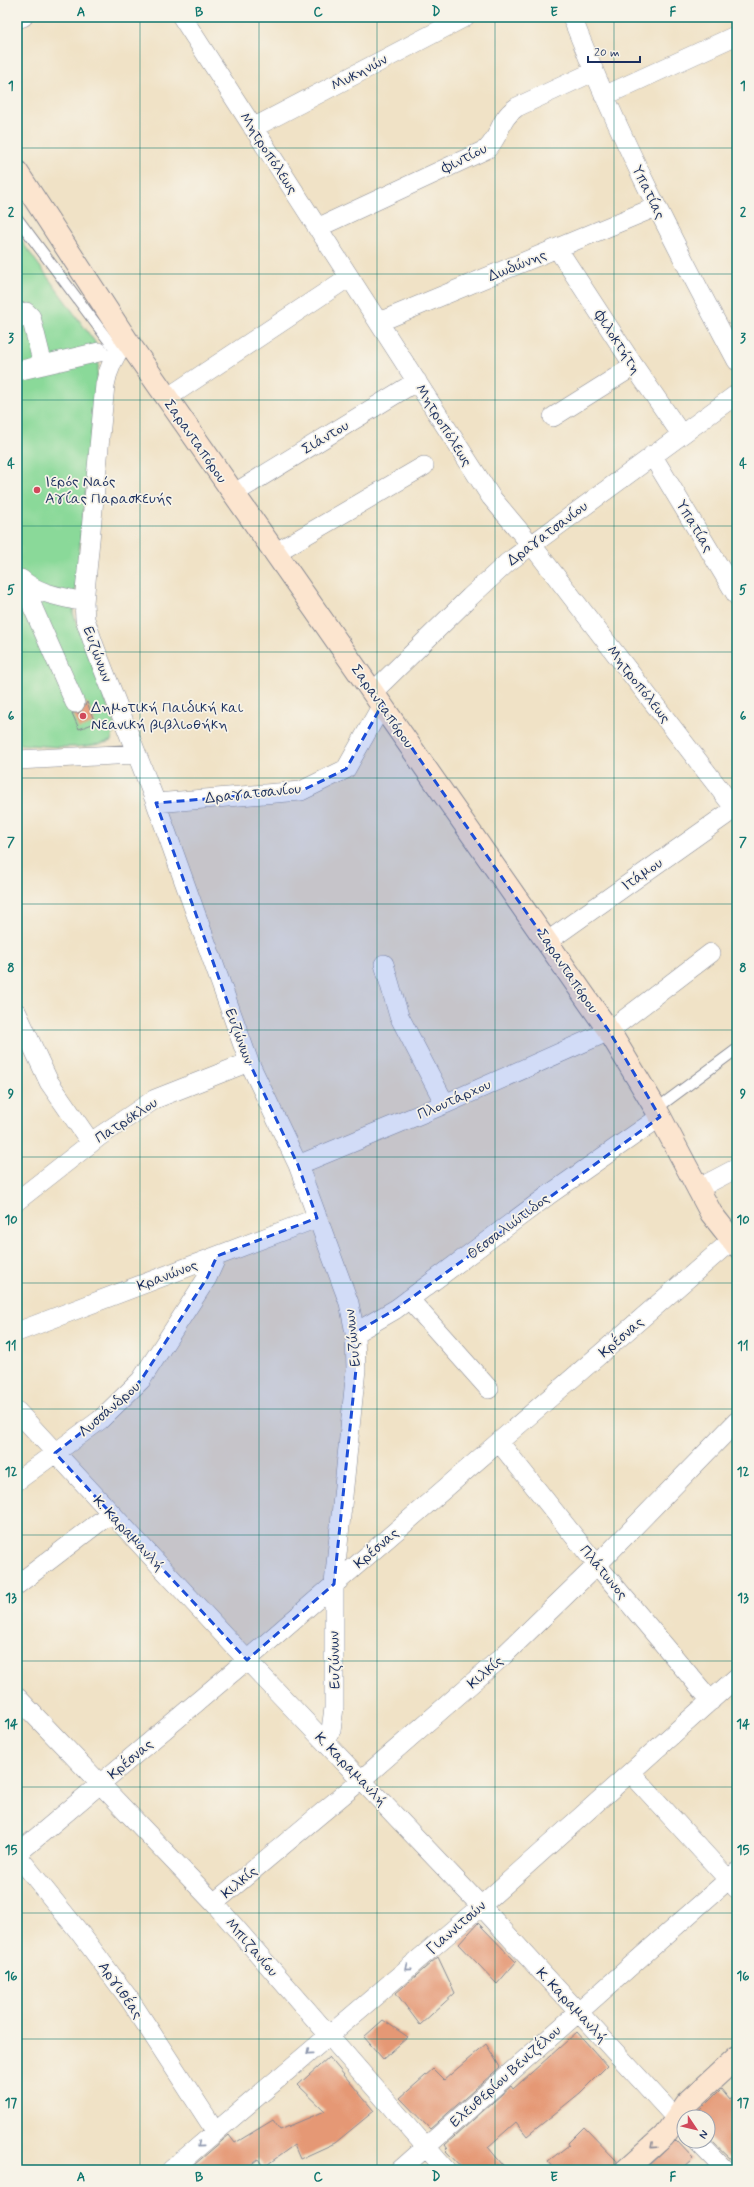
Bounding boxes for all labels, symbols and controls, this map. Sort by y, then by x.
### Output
text: A [77,4,85,21]
text: B [195,4,204,21]
text: C [313,4,323,21]
text: D [432,4,441,21]
text: E [550,4,558,21]
text: F [670,4,677,21]
scale bar [588,38,640,64]
text: 20 m [594,45,620,61]
street label: Μυκηνών [328,49,392,96]
text: 1 [8,78,14,95]
text: 1 [740,78,746,95]
street label: Μητροπόλεως [234,109,302,199]
street label: Φιντίου [437,139,491,179]
street label: Υπατίας [626,162,670,223]
text: 2 [8,204,15,221]
text: 2 [740,204,747,221]
street label: Δωδώνης [485,245,550,287]
street label: Φιλοκτήτη [588,306,646,379]
text: 3 [8,330,14,347]
text: 3 [740,330,746,347]
street label: Μητροπόλεως [410,380,477,471]
street label: Σαρανταπόρου [159,396,232,488]
street label: Σιάντου [298,416,353,460]
text: 4 [7,456,15,473]
text: 4 [739,456,747,473]
place label: Ιερός Ναός Αγίας Παρασκευής [45,472,173,509]
marker: Ιερός Ναός Αγίας Παρασκευής [32,485,42,495]
street label: Δραγατσανίου [503,497,592,571]
street label: Υπατίας [671,497,718,557]
text: 5 [7,582,15,599]
text: 5 [739,582,747,599]
street label: Ευζώνων [78,624,117,685]
street label: Μητροπόλεως [601,642,675,728]
street label: Σαρανταπόρου [346,661,419,753]
place label: Δημοτική Παιδική και Νεανική βιβλιοθήκη [91,698,244,735]
text: 6 [8,708,15,725]
text: 6 [740,708,747,725]
marker: Δημοτική Παιδική και Νεανική βιβλιοθήκη [78,711,88,721]
street label: Δραγατσανίου [204,779,302,809]
text: 7 [7,834,15,851]
text: 7 [739,834,747,851]
street label: Ιτάμου [618,853,667,896]
street label: Σαρανταπόρου [531,925,603,1018]
text: 8 [7,960,15,977]
text: 8 [739,960,747,977]
street label: Ευζώνων [220,1006,259,1067]
street label: Πλουτάρχου [414,1075,495,1125]
text: 9 [8,1086,15,1103]
text: 9 [740,1086,747,1103]
street label: Πατρόκλου [91,1093,162,1149]
street label: Θεσσαλιώτιδος [463,1189,554,1264]
text: 10 [4,1212,18,1229]
text: 10 [736,1212,750,1229]
street label: Κρανώνος [134,1255,201,1297]
street label: Ευζώνων [340,1308,366,1368]
street label: Κρέσνας [595,1312,649,1363]
text: 11 [5,1338,17,1355]
text: 11 [737,1338,749,1355]
street label: Λυσσάνδρου [74,1377,145,1442]
text: 12 [5,1464,17,1481]
text: 12 [737,1464,749,1481]
street label: Κ. Καραμανλή [88,1492,169,1576]
street label: Κρέσνας [350,1523,404,1574]
street label: Πλάτωνος [575,1541,632,1604]
text: 13 [5,1590,17,1607]
text: 13 [737,1590,749,1607]
street label: Ευζώνων [324,1630,346,1689]
street label: Κιλκίς [463,1651,508,1694]
text: 14 [4,1716,18,1733]
text: 14 [736,1716,750,1733]
street label: Κ. Καραμανλή [310,1728,391,1811]
street label: Κρέσνας [104,1735,158,1785]
text: 15 [5,1842,17,1859]
text: 15 [737,1842,749,1859]
street label: Κιλκίς [217,1861,262,1904]
street label: Γιαννιτσών [423,1896,491,1959]
street label: Μπιζανίου [220,1914,283,1982]
street label: Αργιθέας [93,1958,148,2024]
one-way arrow [406,1963,413,1970]
street label: Κ. Καραμανλή [531,1964,612,2048]
text: 16 [4,1968,18,1985]
text: 16 [736,1968,750,1985]
street label: Ελευθερίου Βενιζέλου [446,2021,566,2132]
one-way arrow [307,2047,314,2054]
text: 17 [5,2095,18,2112]
text: 17 [737,2095,750,2112]
north arrow [676,2109,716,2149]
text: N [696,2127,711,2141]
one-way arrow [197,2141,204,2148]
one-way arrow [650,2141,657,2148]
text: A [77,2169,85,2186]
text: B [195,2169,204,2186]
text: C [313,2169,323,2186]
text: D [432,2169,441,2186]
text: E [550,2169,558,2186]
text: F [670,2169,677,2186]

